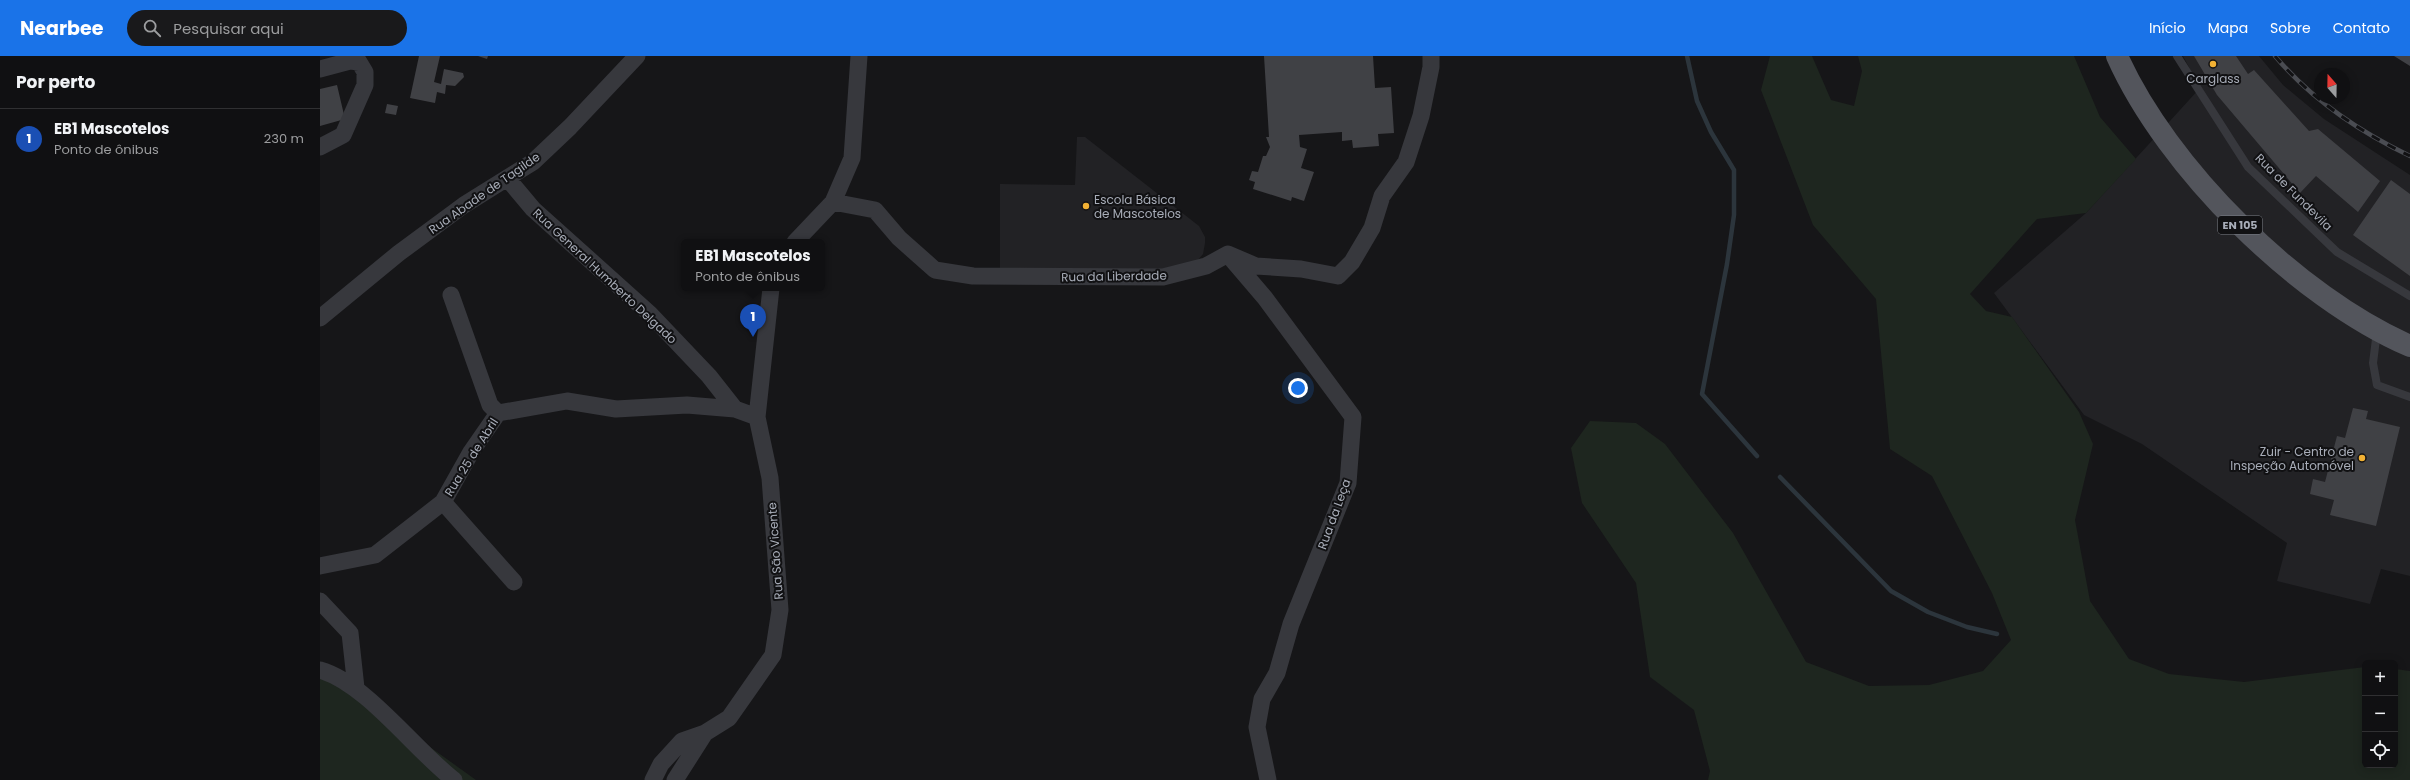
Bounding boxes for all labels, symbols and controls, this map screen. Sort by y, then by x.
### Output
search box [127,10,407,46]
text: Nearbee [20,15,103,42]
icon: search [141,17,163,39]
text: Pesquisar aqui [173,18,284,39]
text: Início [2149,18,2186,38]
text: Mapa [2208,18,2248,38]
text: Sobre [2270,18,2311,38]
text: Contato [2333,18,2390,38]
marker: Carglass [2208,59,2218,69]
north arrow [2314,68,2350,104]
text: Por perto [16,70,95,94]
place label: Carglass [2186,70,2240,87]
text: EB1 Mascotelos [54,118,169,139]
text: 1 [27,129,31,148]
text: 230 m [264,129,304,148]
text: Ponto de ônibus [54,140,159,159]
street label: Rua Abade de Tagilde [425,148,543,238]
street label: Rua de Fundevila [2252,150,2336,234]
place label: Escola Básica de Mascotelos [1094,191,1181,222]
marker: Escola Básica de Mascotelos [1081,201,1091,211]
street label: Rua General Humberto Delgado [529,204,681,348]
road number: EN 105 [2218,216,2262,234]
popup [681,239,825,291]
text: EB1 Mascotelos [695,245,811,266]
text: Ponto de ônibus [695,267,800,286]
street label: Rua da Liberdade [1061,267,1167,285]
pin: 1 [740,304,766,337]
your location [1288,378,1308,398]
street label: Rua 25 de Abril [440,415,502,499]
place label: Zuir - Centro de Inspeção Automóvel [2230,443,2354,474]
marker: Zuir - Centro de Inspeção Automóvel [2357,453,2367,463]
street label: Rua da Leça [1313,476,1355,552]
street label: Rua São Vicente [763,502,787,600]
map controls [2362,660,2398,768]
button: + [2362,660,2398,696]
button: − [2362,696,2398,732]
button: locate [2362,732,2398,768]

